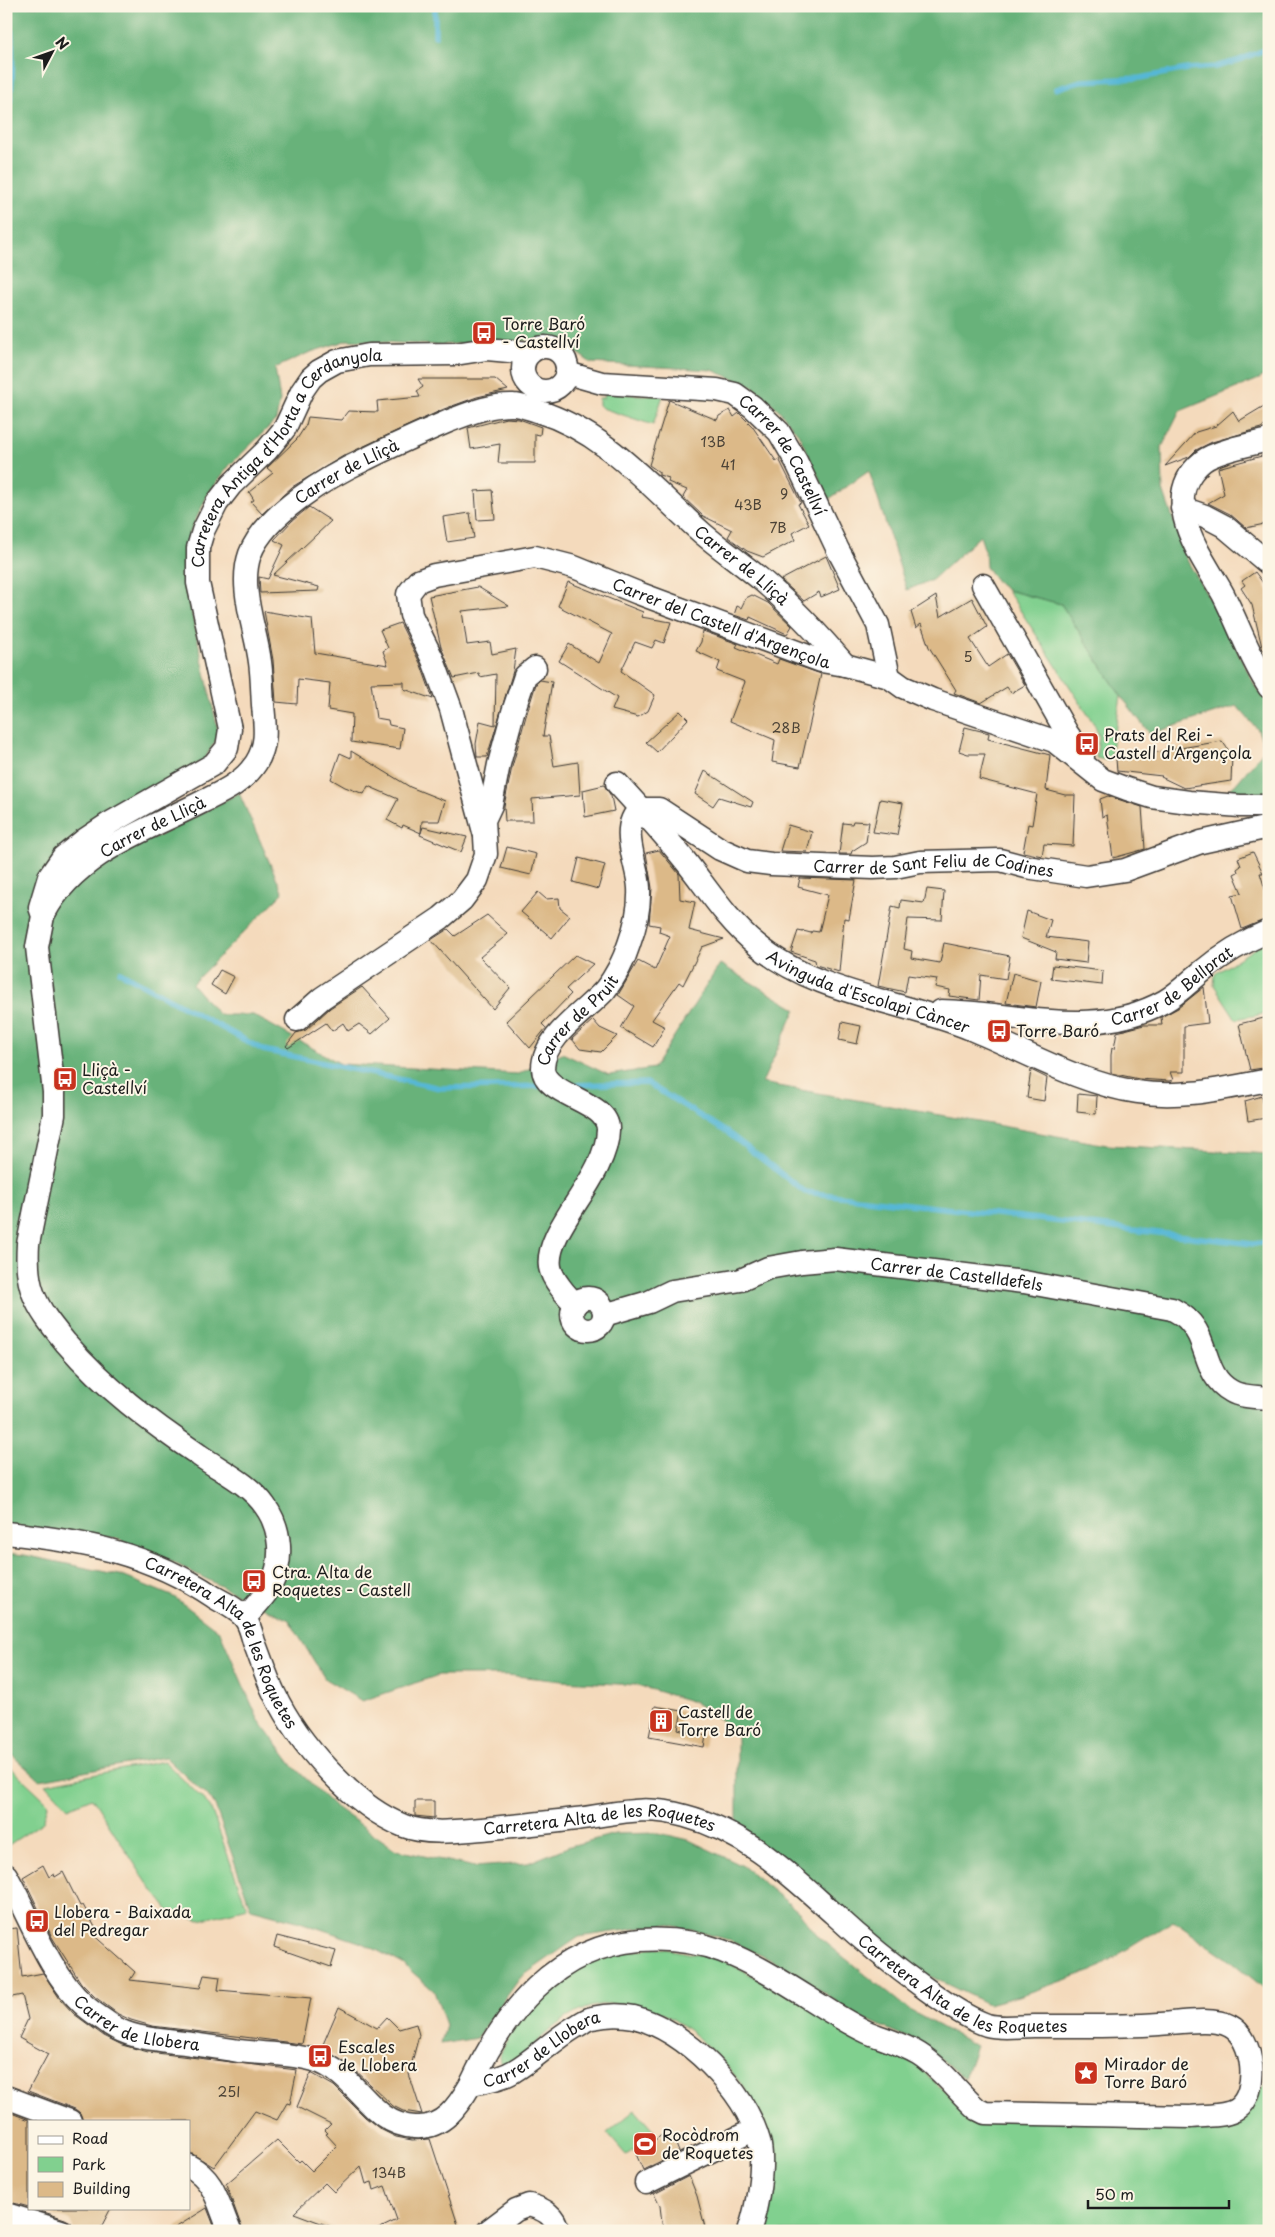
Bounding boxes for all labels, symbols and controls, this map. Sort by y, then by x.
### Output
north arrow [28,28,78,78]
text: N [51,32,74,54]
place label: Torre Baró - Castellví [502,311,585,353]
bus stop icon: Torre Baró - Castellví [471,320,497,346]
street label: Carretera Antiga d'Horta a Cerdanyola [185,342,383,568]
street label: Carrer de Castellví [734,388,833,520]
house number: 13B [701,431,725,452]
street label: Carrer de Lliçà [289,432,402,509]
house number: 41 [721,454,735,475]
house number: 9 [780,483,788,504]
house number: 43B [734,494,762,515]
house number: 7B [769,517,787,538]
street label: Carrer de Lliçà [690,519,795,610]
street label: Carrer del Castell d'Argençola [609,571,832,673]
house number: 5 [963,646,973,667]
house number: 28B [772,717,800,738]
place label: Prats del Rei - Castell d'Argençola [1104,722,1252,764]
bus stop icon: Prats del Rei - Castell d'Argençola [1074,731,1100,757]
street label: Carrer de Lliçà [94,789,209,863]
street label: Carrer de Sant Feliu de Codines [813,846,1056,882]
street label: Carrer de Bellprat [1108,939,1237,1030]
street label: Avinguda d'Escolapi Càncer [762,943,974,1039]
street label: Carrer de Pruit [530,969,624,1068]
bus stop icon: Torre Baró [986,1018,1012,1044]
place label: Torre Baró [1016,1018,1099,1042]
place label: Lliçà - Castellví [82,1057,148,1099]
bus stop icon: Lliçà - Castellví [52,1066,78,1092]
street label: Carrer de Castelldefels [869,1250,1045,1296]
street label: Carretera Alta de les Roquetes [141,1549,304,1733]
place label: Ctra. Alta de Roquetes - Castell [272,1559,411,1601]
bus stop icon: Ctra. Alta de Roquetes - Castell [241,1568,267,1594]
place label: Castell de Torre Baró [678,1699,761,1741]
building icon: Castell de Torre Baró [648,1708,674,1734]
street label: Carretera Alta de les Roquetes [482,1797,720,1840]
place label: Llobera - Baixada del Pedregar [54,1899,191,1941]
bus stop icon: Llobera - Baixada del Pedregar [24,1908,50,1934]
street label: Carretera Alta de les Roquetes [853,1928,1067,2038]
street label: Carrer de Llobera [69,1989,202,2056]
street label: Carrer de Llobera [480,2004,602,2092]
place label: Escales de Llobera [338,2034,417,2076]
bus stop icon: Escales de Llobera [307,2043,333,2069]
place label: Mirador de Torre Baró [1104,2051,1189,2093]
place icon: Mirador de Torre Baró [1073,2060,1099,2086]
house number: 25I [218,2081,240,2102]
legend [28,2120,190,2210]
place label: Rocòdrom de Roquetes [662,2122,753,2164]
text: Road [72,2126,108,2149]
sports icon: Rocòdrom de Roquetes [632,2131,658,2157]
text: Park [72,2152,106,2175]
house number: 134B [372,2162,406,2183]
text: Building [72,2176,131,2199]
scale bar [1088,2177,1229,2209]
text: 50 m [1095,2182,1134,2205]

